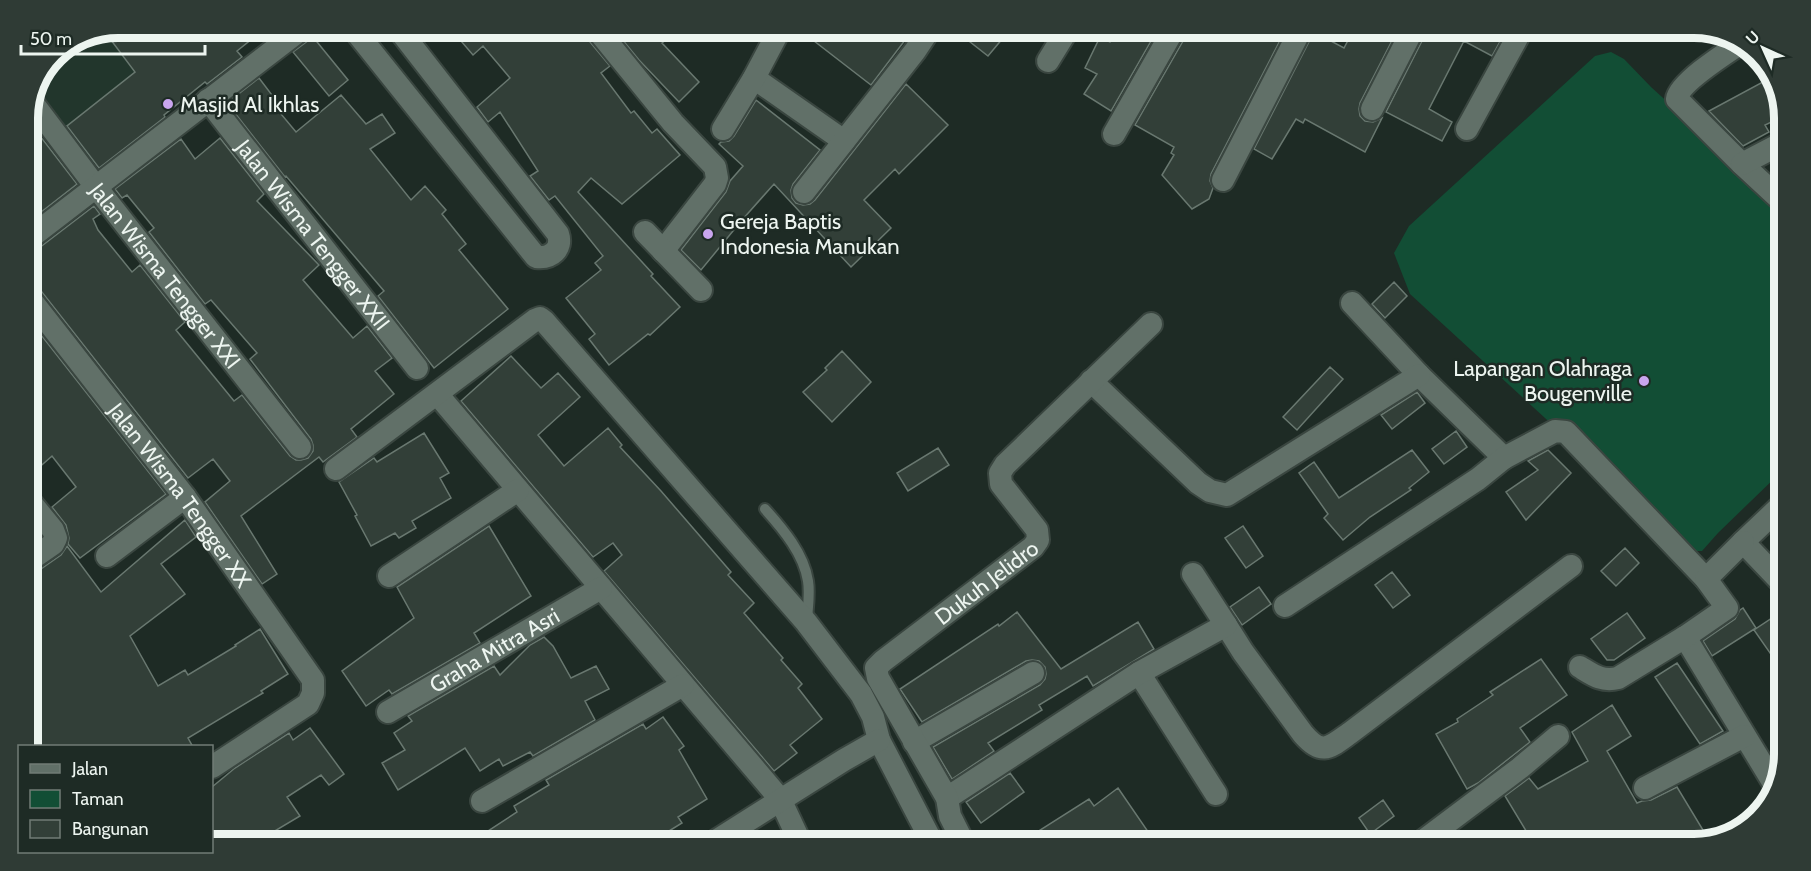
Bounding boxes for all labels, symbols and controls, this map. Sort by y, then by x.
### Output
scale bar [21,18,206,56]
north arrow [1733,18,1793,78]
text: U [1742,27,1764,49]
text: 50 m [30,28,72,50]
place label: Masjid Al Ikhlas [180,91,319,118]
marker: Masjid Al Ikhlas [161,97,175,111]
street label: Jalan Wisma Tengger XXII [230,133,396,336]
street label: Jalan Wisma Tengger XXI [84,177,247,374]
place label: Gereja Baptis Indonesia Manukan [720,208,900,260]
marker: Gereja Baptis Indonesia Manukan [701,227,715,241]
place label: Lapangan Olahraga Bougenville [1453,355,1632,407]
marker: Lapangan Olahraga Bougenville [1637,374,1651,388]
street label: Jalan Wisma Tengger XX [102,397,257,592]
street label: Dukuh Jelidro [929,534,1044,630]
street label: Graha Mitra Asri [424,602,564,698]
legend [18,745,213,853]
text: Jalan [71,758,108,780]
text: Taman [72,788,124,810]
text: Bangunan [72,818,149,840]

